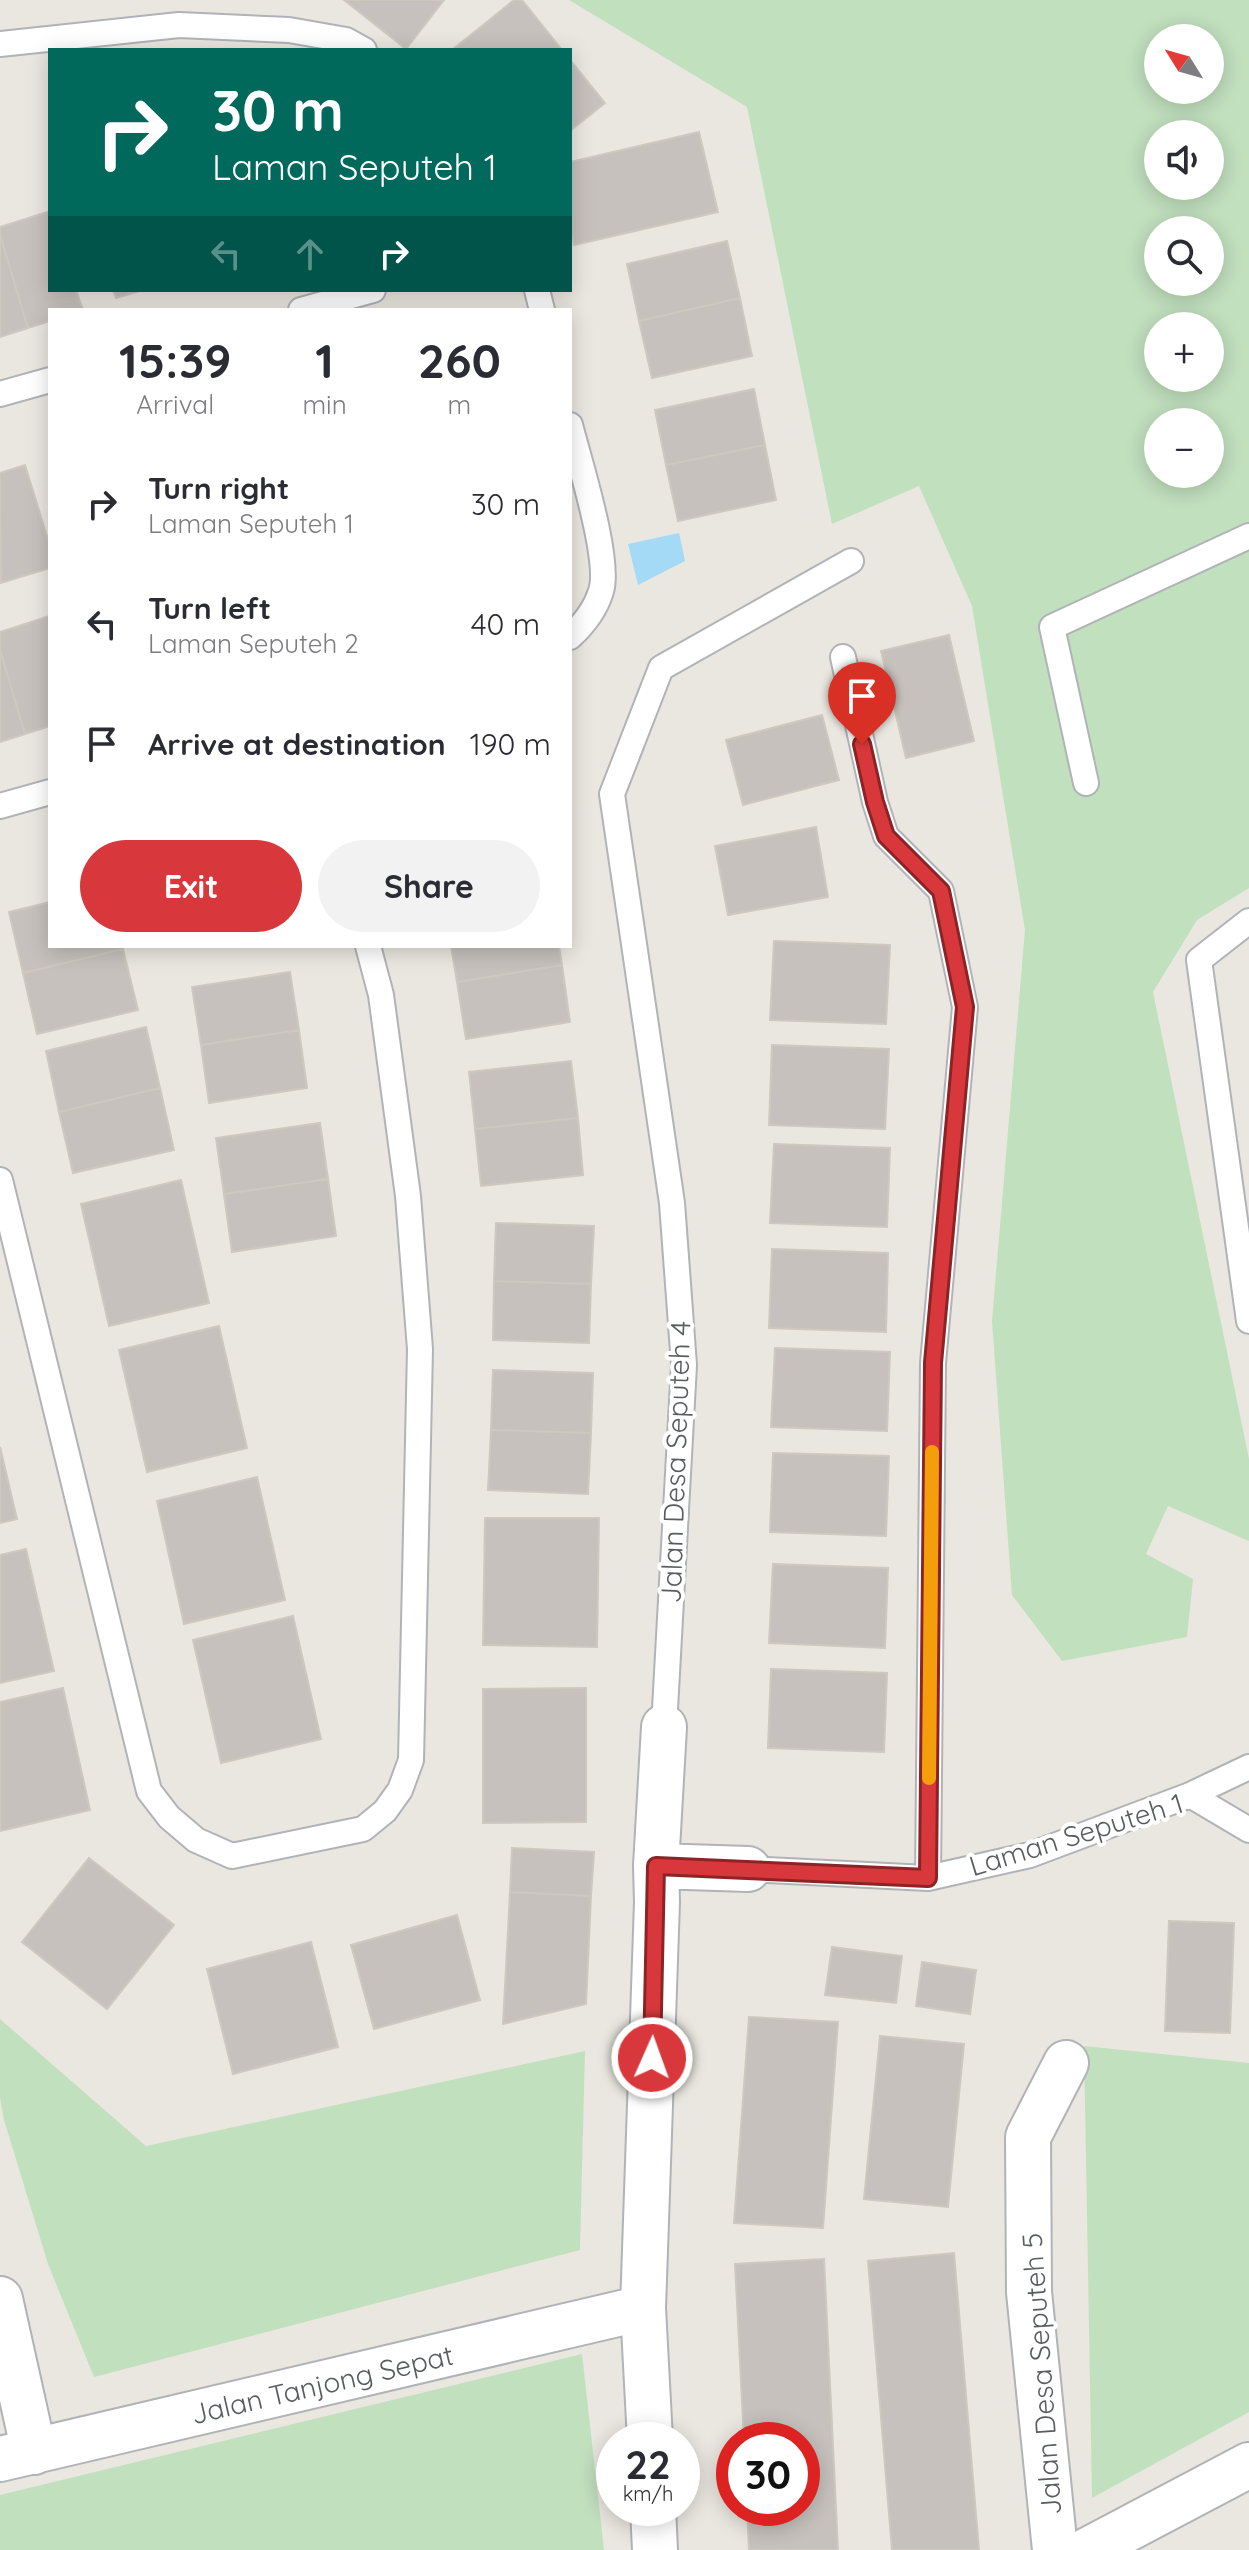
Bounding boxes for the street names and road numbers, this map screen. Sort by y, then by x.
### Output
street label: Jalan Desa Seputeh 4 [653,1320,697,1604]
street label: Laman Seputeh 1 [965,1785,1187,1883]
street label: Jalan Desa Seputeh 5 [1014,2232,1068,2516]
street label: Jalan Tanjong Sepat [187,2337,457,2431]

